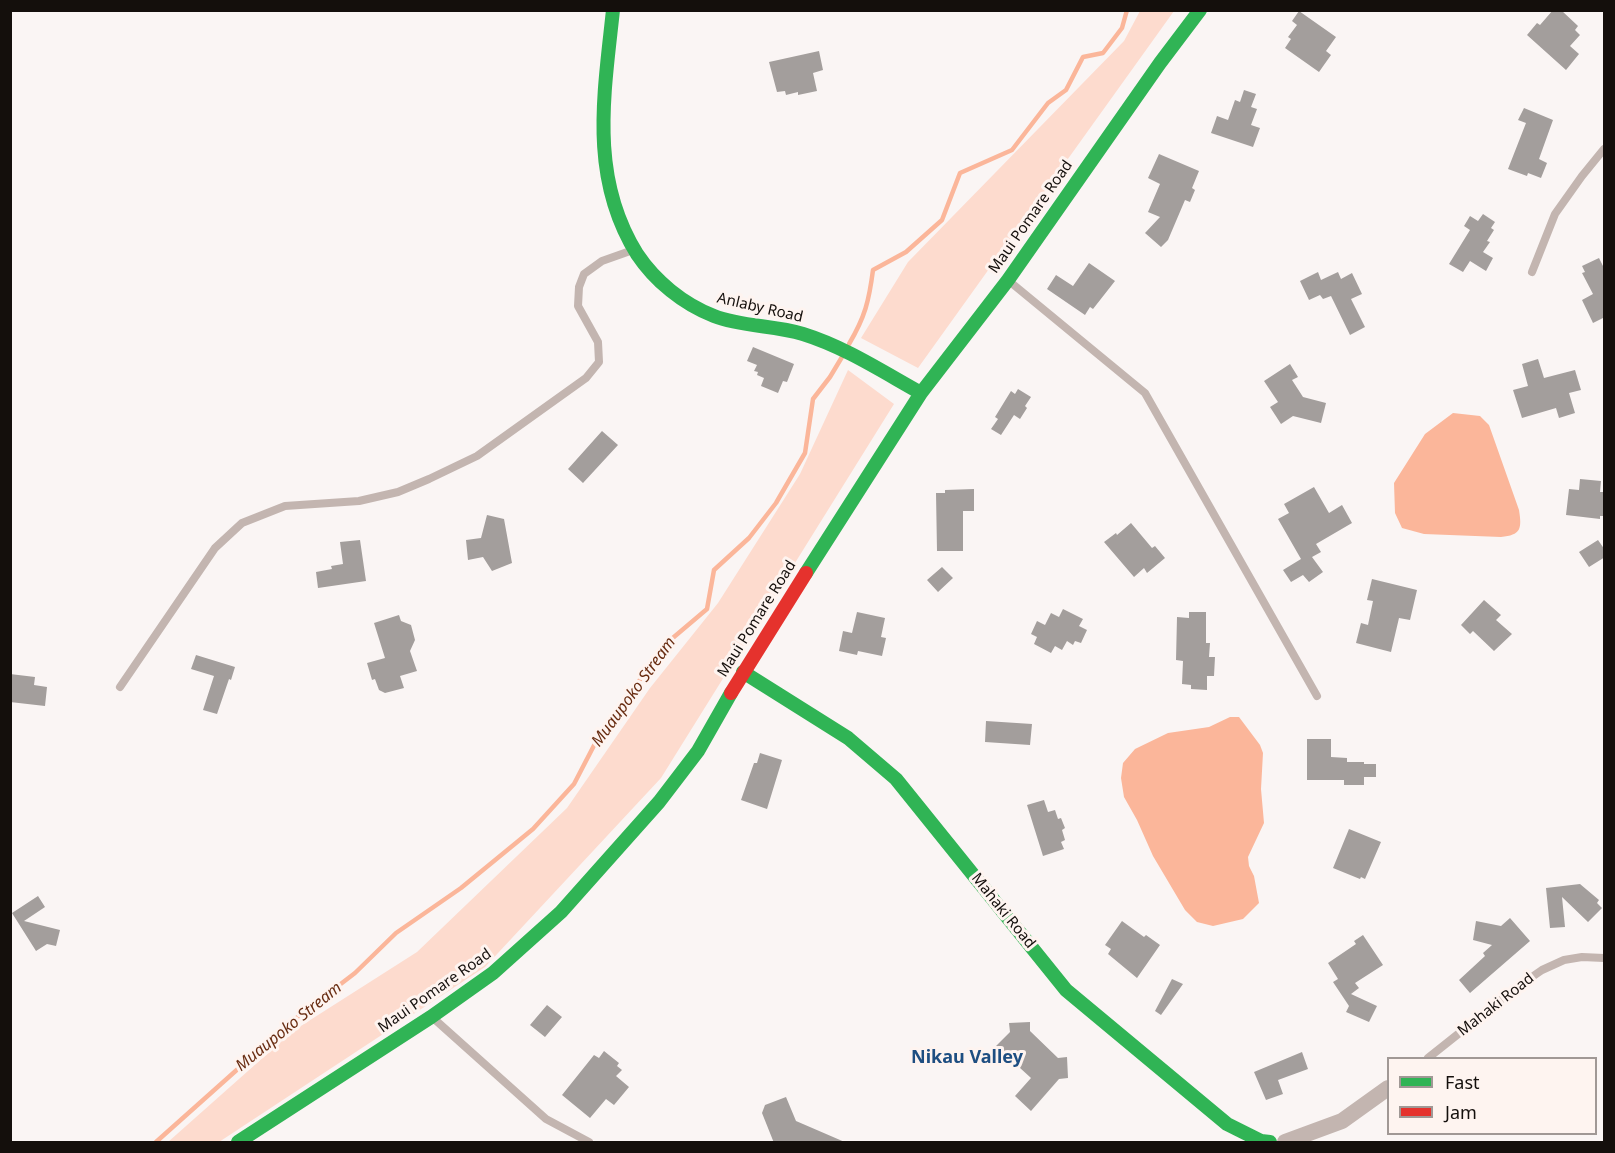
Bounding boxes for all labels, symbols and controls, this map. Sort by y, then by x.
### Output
street label: Maui Pomare Road [985,157,1077,277]
street label: Anlaby Road [715,289,805,327]
street label: Maui Pomare Road [714,557,800,681]
water label: Muaupoko Stream [588,634,680,750]
street label: Mahaki Road [967,870,1039,952]
street label: Maui Pomare Road [375,945,495,1037]
street label: Mahaki Road [1454,970,1538,1040]
water label: Muaupoko Stream [232,978,346,1076]
district label: Nikau Valley [911,1047,1023,1069]
legend [1387,1057,1597,1135]
text: Fast [1445,1070,1480,1094]
text: Jam [1445,1100,1477,1124]

